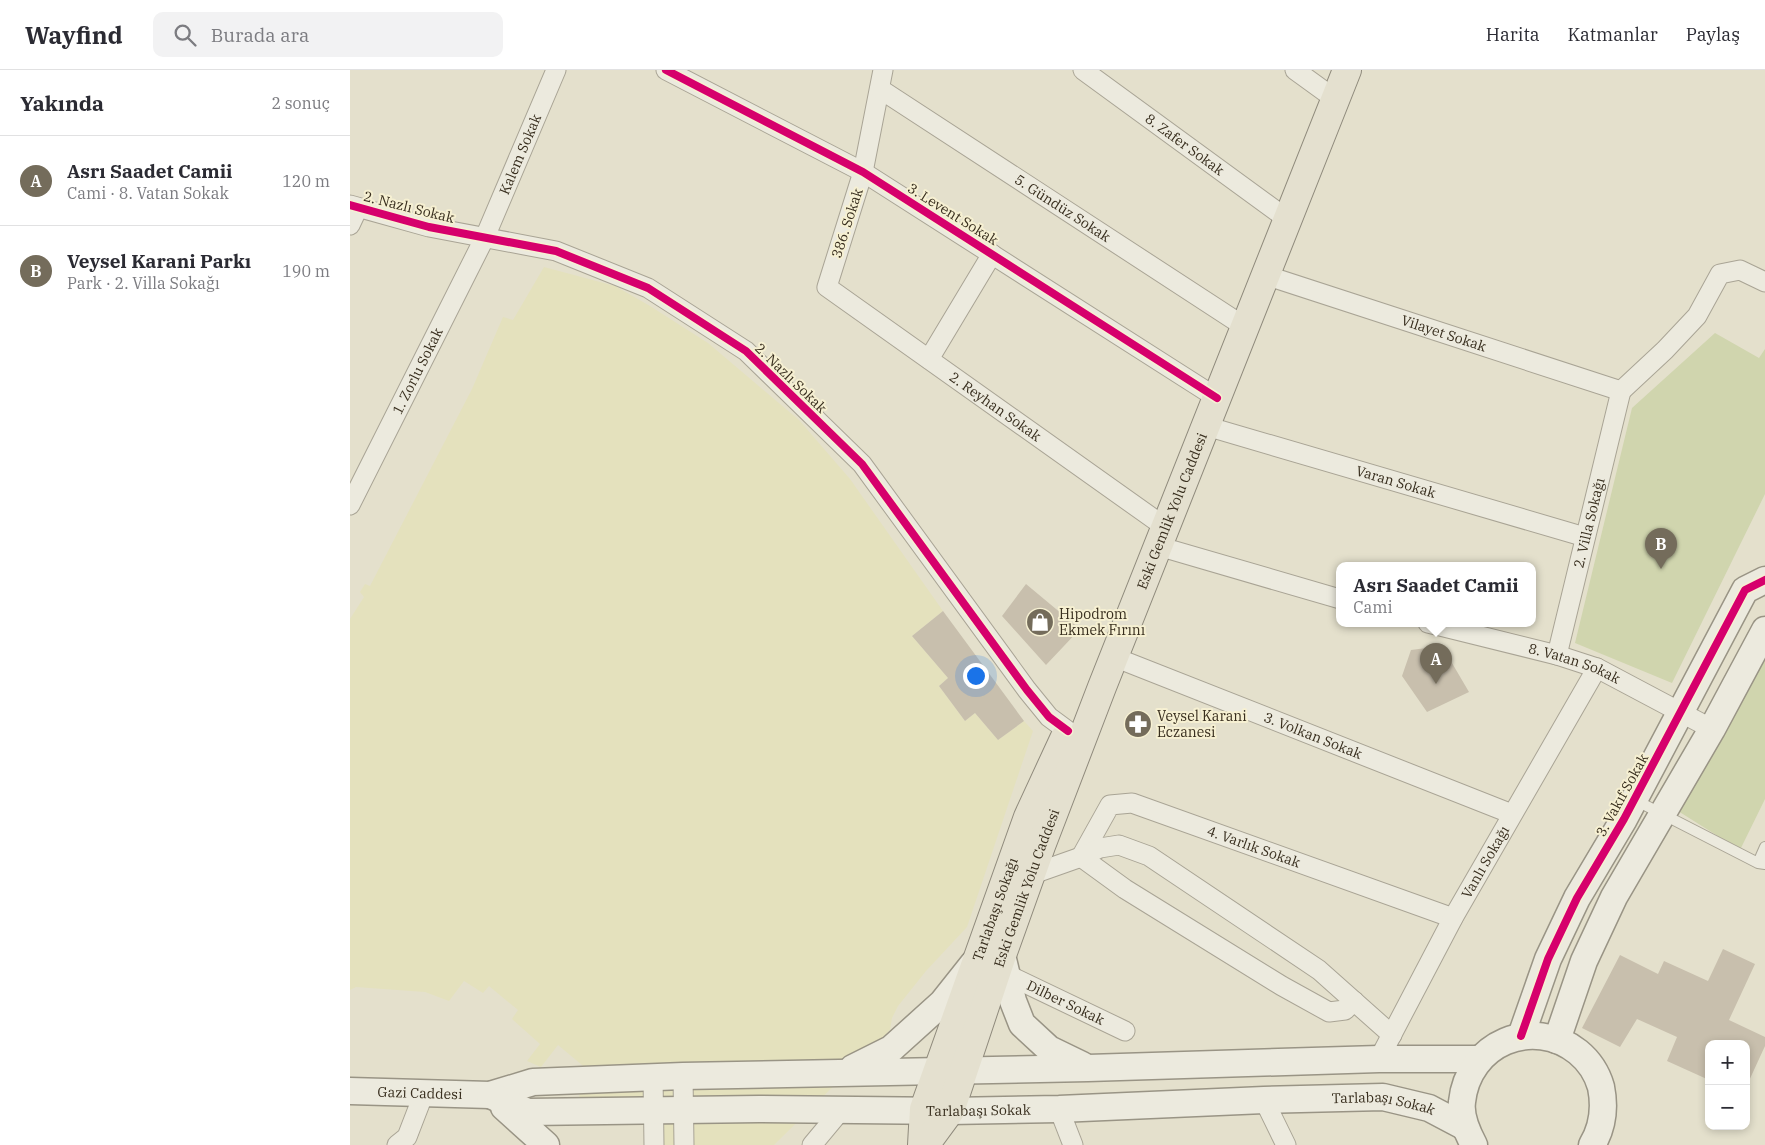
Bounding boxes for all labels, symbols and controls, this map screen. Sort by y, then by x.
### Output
search box [153,12,503,57]
text: Wayfind [25,19,123,51]
icon: search [171,21,199,49]
text: Burada ara [211,23,309,47]
text: Harita [1486,23,1540,46]
text: Katmanlar [1568,23,1658,46]
text: Paylaş [1686,23,1740,46]
text: Yakında [20,89,104,117]
text: 2 sonuç [271,93,330,113]
street label: 8. Zafer Sokak [1142,109,1229,180]
street label: Kalem Sokak [495,110,546,197]
text: Asrı Saadet Camii [67,159,232,183]
street label: 5. Gündüz Sokak [1011,170,1115,246]
text: A [30,171,42,191]
text: 120 m [282,171,330,191]
street label: 3. Levent Sokak [904,179,1002,249]
text: Cami · 8. Vatan Sokak [67,183,229,203]
street label: 386. Sokak [827,185,867,260]
street label: 2. Nazlı Sokak [362,187,457,227]
text: Veysel Karani Parkı [67,249,251,273]
text: B [30,261,42,281]
text: 190 m [282,261,330,281]
text: Park · 2. Villa Sokağı [67,273,220,293]
street label: Vilayet Sokak [1399,311,1489,356]
street label: 1. Zorlu Sokak [388,324,447,417]
street label: 2. Nazlı Sokak [751,339,831,417]
street label: 2. Reyhan Sokak [946,368,1045,446]
street label: Eski Gemlik Yolu Caddesi [1133,430,1211,592]
street label: Varan Sokak [1354,461,1439,502]
street label: 2. Villa Sokağı [1569,476,1609,570]
pin: B [1645,528,1677,569]
popup [1336,562,1536,627]
text: Asrı Saadet Camii [1353,573,1519,597]
text: Cami [1353,597,1393,617]
place label: Hipodrom Ekmek Fırını [1059,605,1145,639]
shop icon: Hipodrom Ekmek Fırını [1025,607,1055,637]
street label: 8. Vatan Sokak [1527,639,1624,688]
pin: A [1420,643,1452,684]
your location [963,663,989,689]
place label: Veysel Karani Eczanesi [1157,707,1247,741]
street label: 3. Volkan Sokak [1261,708,1366,763]
pharmacy icon: Veysel Karani Eczanesi [1123,709,1153,739]
street label: 3. Vakıf Sokak [1592,750,1653,840]
street label: Eski Gemlik Yolu Caddesi [990,806,1063,969]
street label: 4. Varlık Sokak [1205,822,1304,872]
street label: Vanlı Sokağı [1457,822,1513,901]
street label: Tarlabaşı Sokağı [968,855,1022,964]
street label: Dilber Sokak [1024,976,1108,1029]
map controls [1705,1040,1750,1130]
button: + [1705,1040,1750,1085]
street label: Gazi Caddesi [377,1083,463,1103]
button: − [1705,1085,1750,1130]
street label: Tarlabaşı Sokak [1331,1088,1439,1119]
street label: Tarlabaşı Sokak [926,1101,1032,1120]

